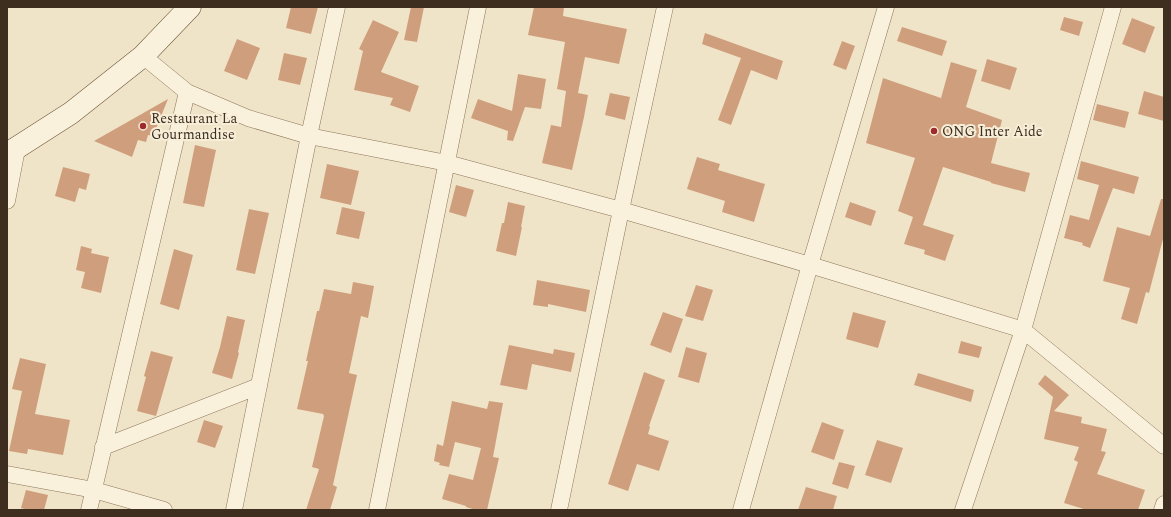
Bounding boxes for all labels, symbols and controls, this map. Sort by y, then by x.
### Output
place label: Restaurant La Gourmandise [151,108,238,145]
marker: Restaurant La Gourmandise [138,121,148,131]
place label: ONG Inter Aide [942,121,1043,142]
marker: ONG Inter Aide [929,126,939,136]

